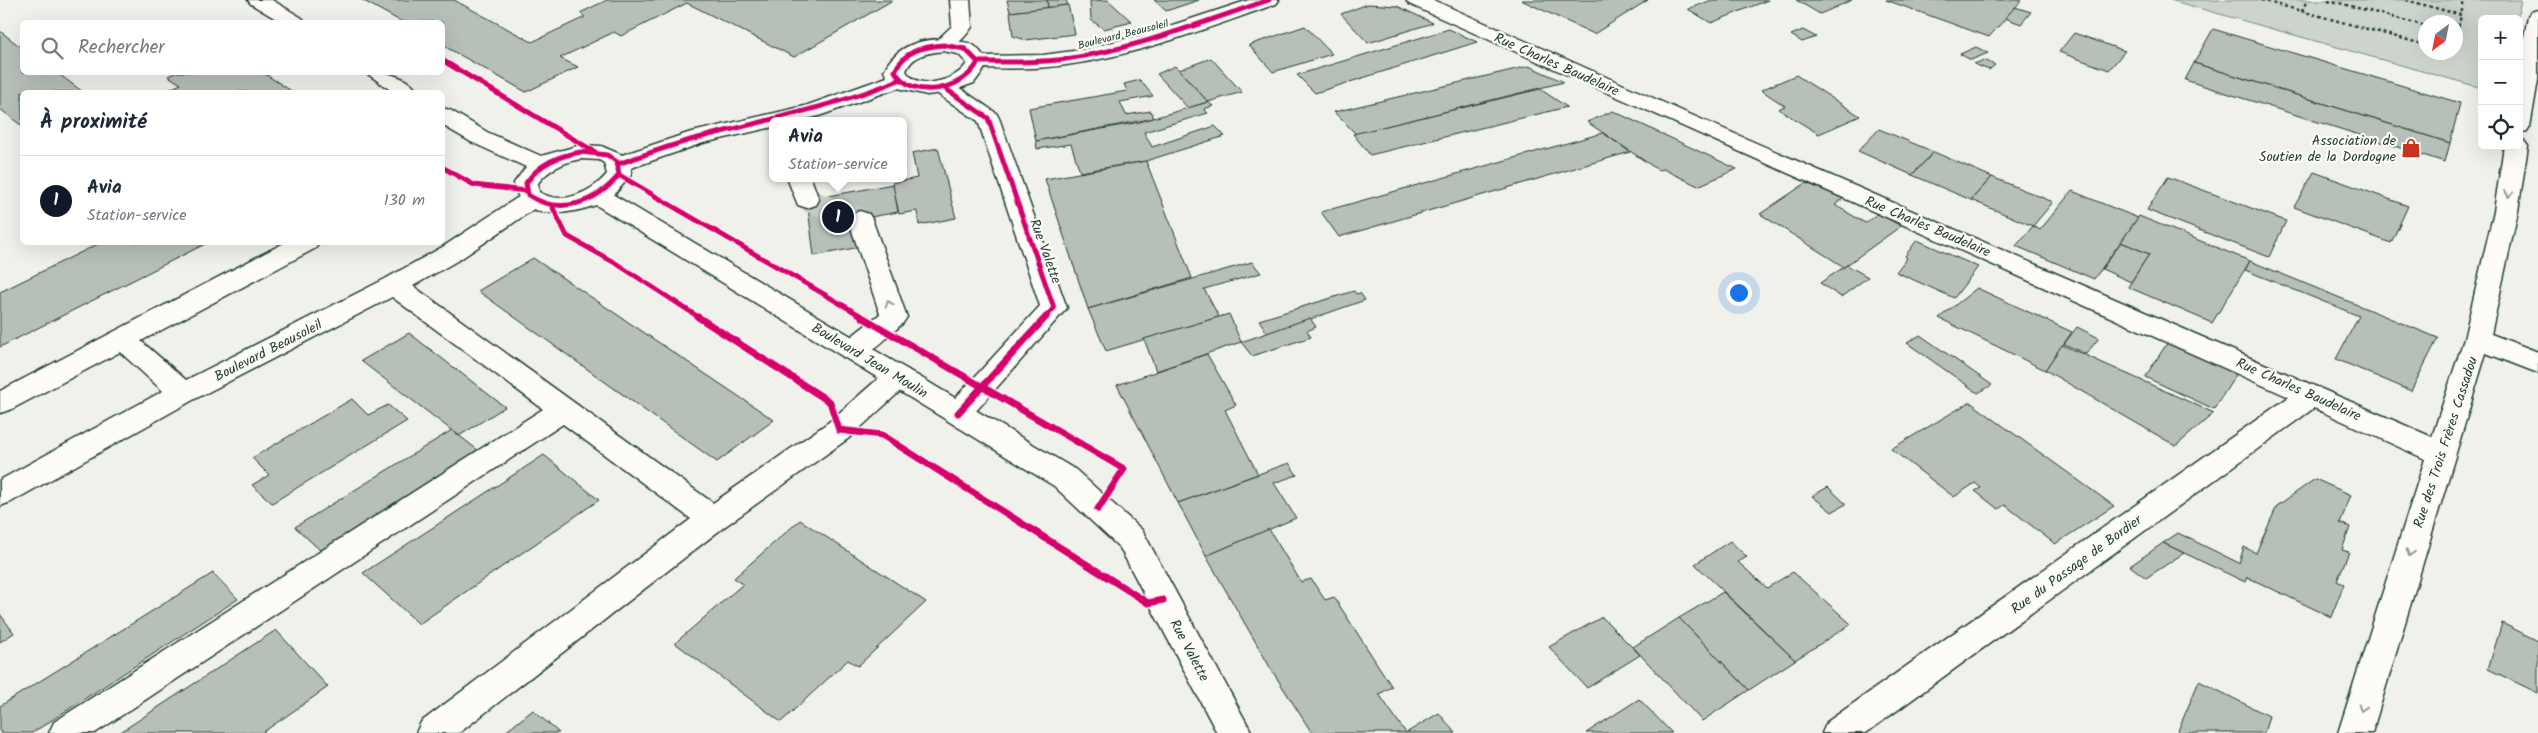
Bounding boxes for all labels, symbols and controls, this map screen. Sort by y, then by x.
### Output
street label: Boulevard Beausoleil [1076,15,1171,55]
north arrow [2418,15,2463,60]
map controls [2478,15,2523,150]
button: + [2478,15,2523,60]
search box [20,20,445,75]
street label: Rue Charles Baudelaire [1490,27,1623,103]
text: Rechercher [78,33,165,63]
icon: search [38,34,66,62]
button: − [2478,60,2523,105]
button: locate [2478,105,2523,150]
text: À proximité [40,106,147,139]
popup [769,117,907,182]
text: Avia [788,122,823,152]
place label: Association de Soutien de la Dordogne [2259,130,2397,168]
shop icon: Association de Soutien de la Dordogne [2400,137,2422,159]
text: Station-service [788,152,888,177]
text: Avia [87,173,122,203]
text: 1 [54,188,58,213]
text: 130 m [384,188,425,213]
street label: Rue Charles Baudelaire [1861,190,1995,264]
one-way arrow [2504,190,2514,199]
pin: 1 [822,198,854,236]
text: Station-service [87,203,187,228]
street label: Rue Valette [1023,216,1067,288]
your location [1726,280,1752,306]
one-way arrow [885,300,895,309]
street label: Boulevard Beausoleil [211,314,327,388]
street label: Boulevard Jean Moulin [807,317,932,404]
street label: Rue Charles Baudelaire [2232,352,2365,428]
street label: Rue des Trois Frères Cassadou [2408,353,2484,531]
street label: Rue du Passage de Bordier [2006,509,2148,620]
one-way arrow [2405,548,2415,557]
street label: Rue Valette [1164,615,1215,686]
one-way arrow [2358,704,2368,712]

